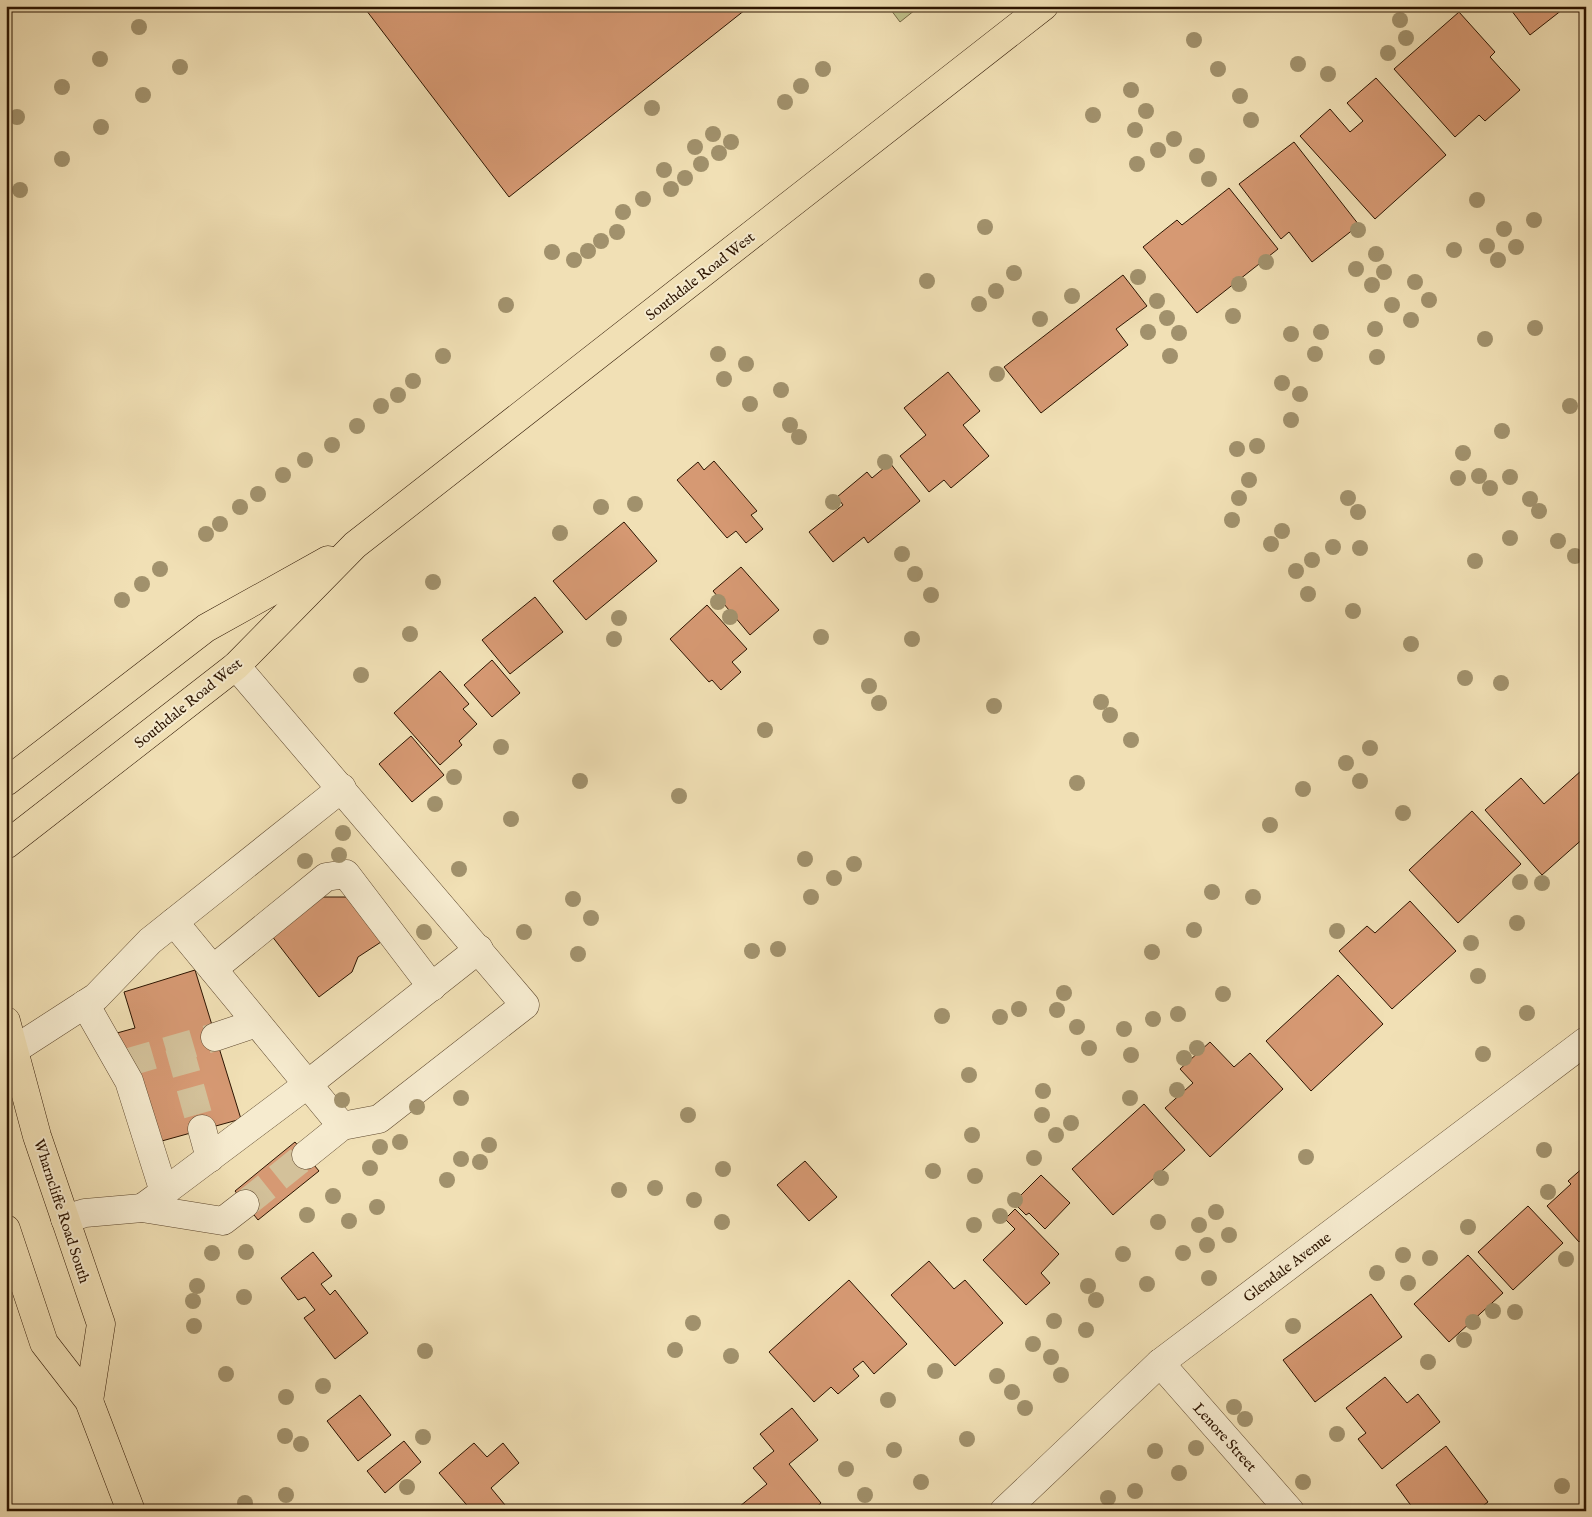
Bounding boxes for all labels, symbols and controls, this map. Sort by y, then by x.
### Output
street label: Southdale Road West [642,228,759,325]
street label: Southdale Road West [131,654,246,753]
street label: Wharncliffe Road South [29,1137,94,1286]
street label: Glendale Avenue [1240,1228,1335,1307]
street label: Lenore Street [1189,1399,1261,1476]

